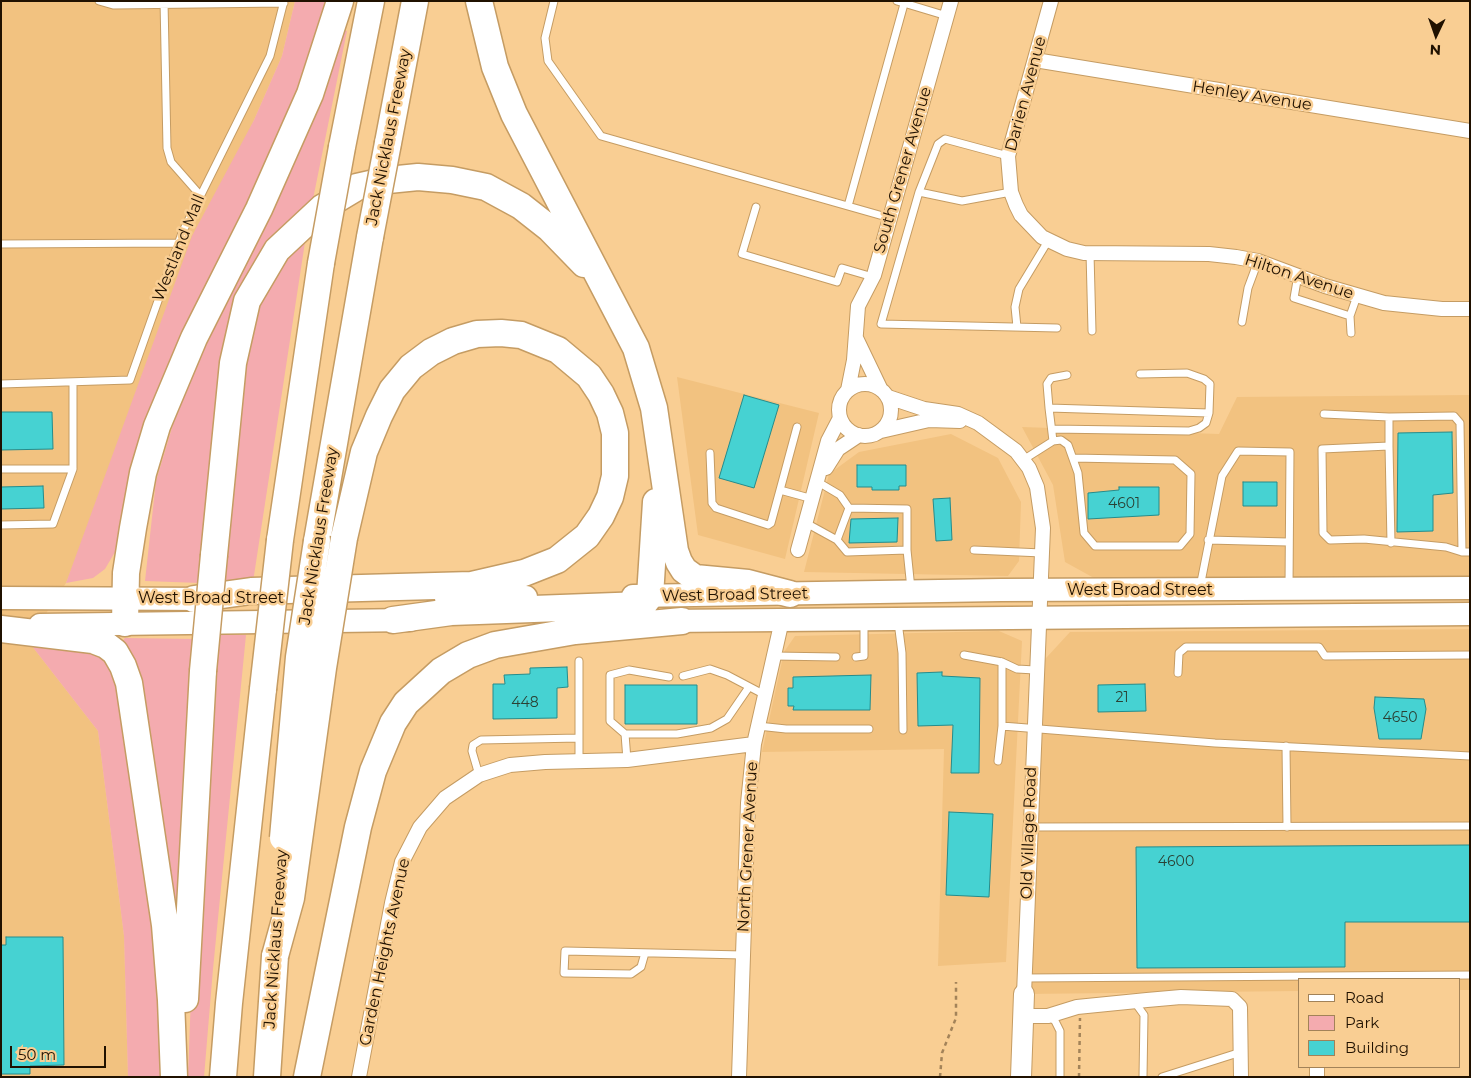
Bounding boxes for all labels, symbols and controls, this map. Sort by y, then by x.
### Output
north arrow [1411,10,1461,60]
street label: Darien Avenue [1001,34,1051,154]
text: N [1429,41,1441,59]
street label: Jack Nicklaus Freeway [362,47,416,227]
street label: Henley Avenue [1191,77,1313,115]
street label: South Grener Avenue [870,85,936,255]
street label: Westland Mall [149,192,209,304]
street label: Hilton Avenue [1242,250,1356,304]
street label: Jack Nicklaus Freeway [295,446,343,626]
house number: 4601 [1108,496,1140,512]
street label: West Broad Street [1067,580,1213,600]
street label: West Broad Street [662,584,808,606]
street label: West Broad Street [138,588,284,608]
house number: 21 [1115,690,1129,706]
house number: 448 [511,695,539,711]
house number: 4650 [1383,710,1417,726]
street label: North Grener Avenue [734,761,762,933]
street label: Old Village Road [1017,766,1041,900]
street label: Jack Nicklaus Freeway [260,849,292,1029]
house number: 4600 [1158,854,1194,870]
street label: Garden Heights Avenue [356,857,414,1047]
legend [1298,978,1461,1068]
text: Road [1345,988,1384,1007]
text: Park [1345,1013,1379,1032]
scale bar [12,1036,109,1068]
text: Building [1345,1038,1409,1057]
text: 50 m [18,1045,56,1064]

